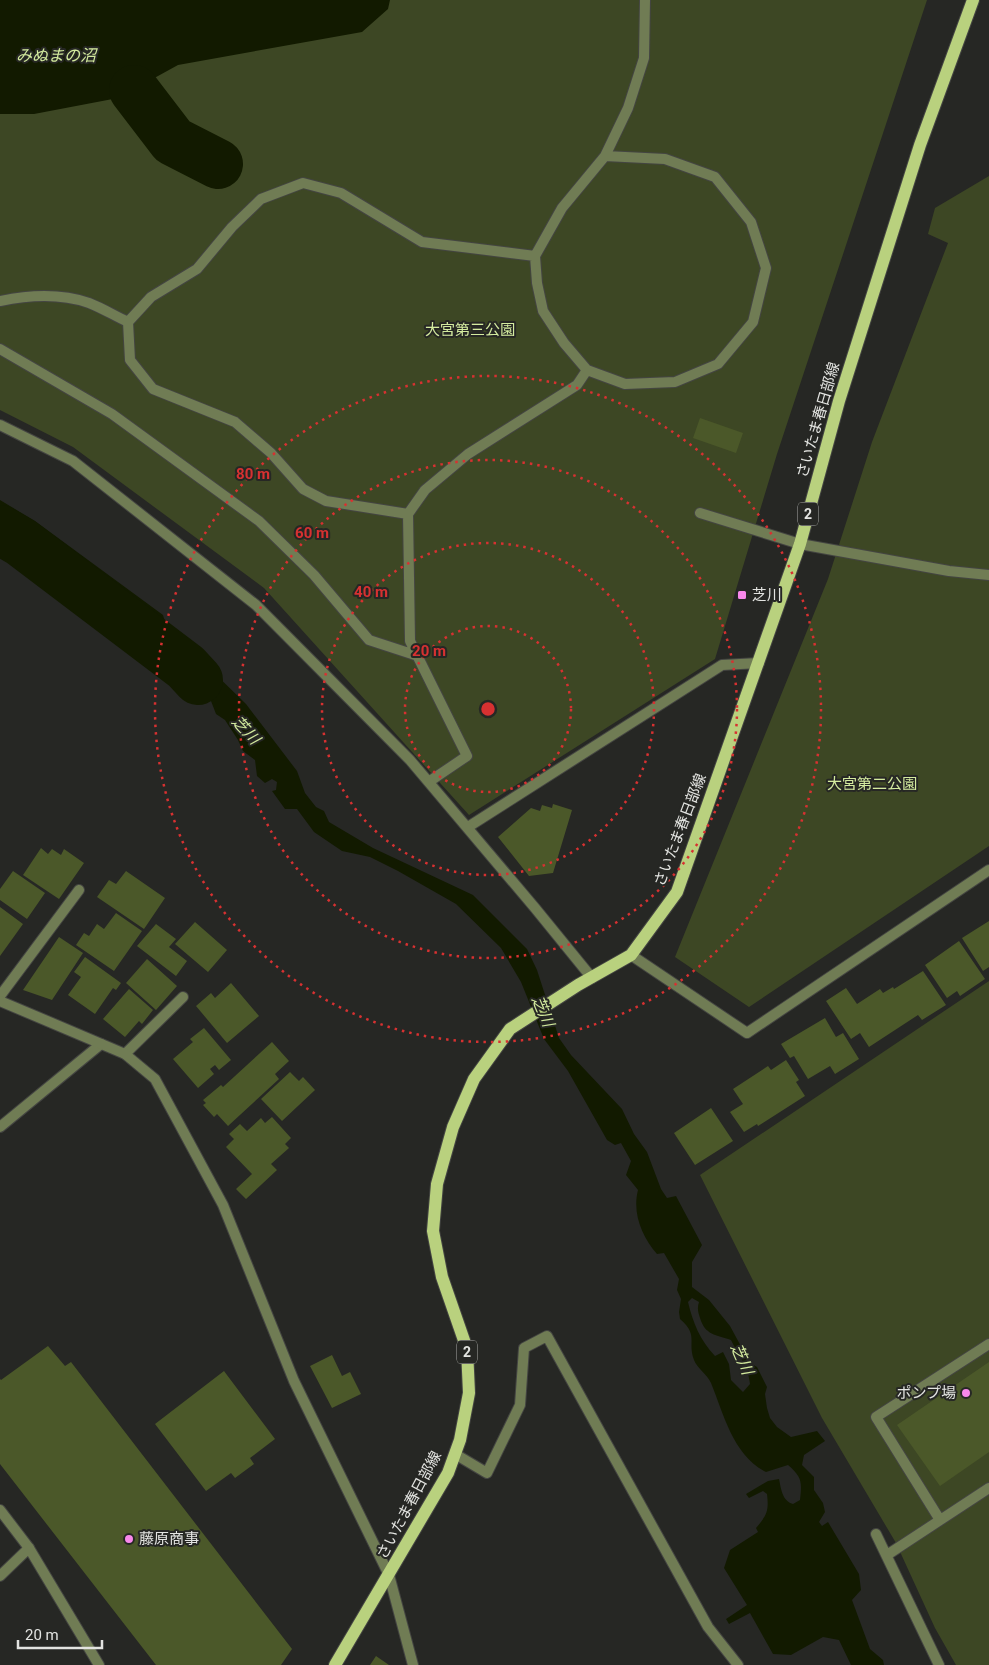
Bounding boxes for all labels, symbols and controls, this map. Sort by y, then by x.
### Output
water label: みぬまの沼 [16,46,98,65]
park label: 大宮第三公園 [425,321,515,339]
street label: さいたま春日部線 [793,360,843,480]
text: 80 m [236,465,270,483]
road number: 2 [798,502,818,526]
text: 60 m [295,524,329,542]
text: 40 m [354,583,388,601]
place label: 芝川 [752,586,782,604]
marker: 芝川 [736,589,748,601]
text: 20 m [412,642,446,660]
centre of rings [479,700,497,718]
water label: 芝川 [228,712,265,750]
street label: さいたま春日部線 [650,771,710,889]
park label: 大宮第二公園 [827,775,917,793]
water label: 芝川 [528,993,559,1031]
road number: 2 [457,1340,477,1364]
water label: 芝川 [727,1341,758,1379]
place label: ポンプ場 [896,1384,956,1402]
marker: ポンプ場 [960,1387,972,1399]
street label: さいたま春日部線 [373,1448,445,1562]
place label: 藤原商事 [139,1530,199,1548]
marker: 藤原商事 [123,1533,135,1545]
scale bar [18,1618,101,1650]
text: 20 m [25,1626,59,1644]

